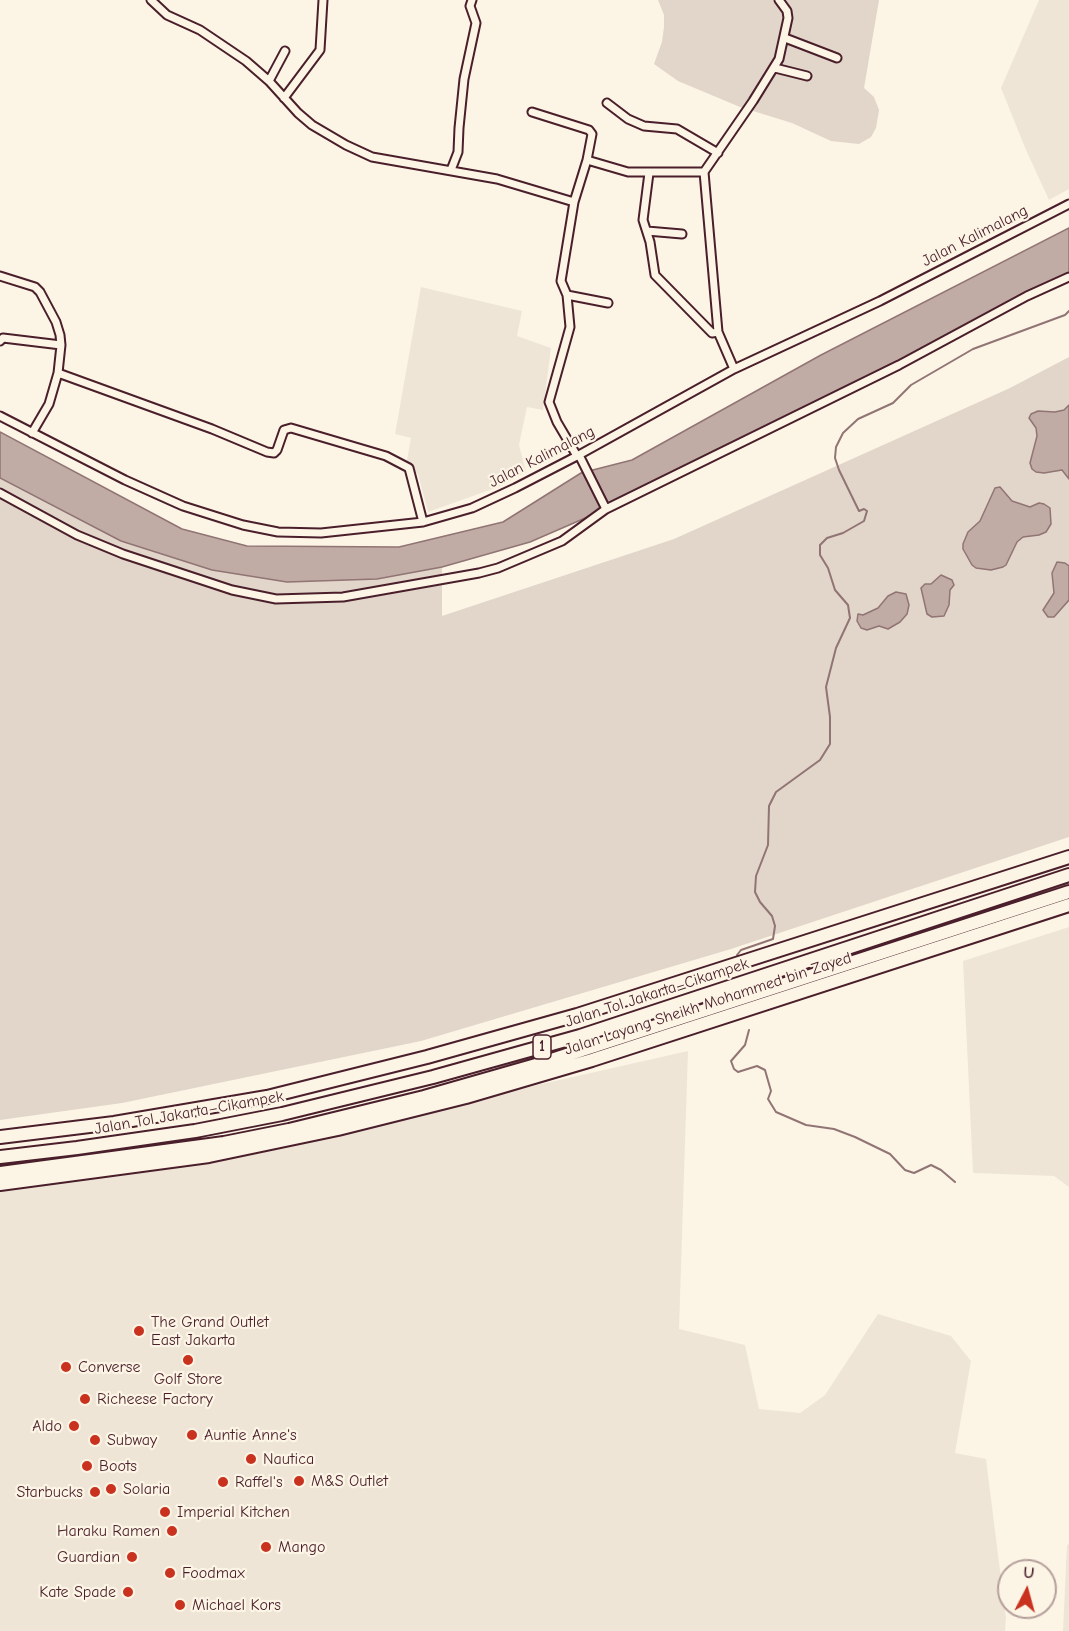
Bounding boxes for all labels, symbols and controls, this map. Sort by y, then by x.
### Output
street label: Jalan Kalimalang [919,201,1031,271]
street label: Jalan Kalimalang [486,422,598,492]
street label: Jalan Layang Sheikh Mohammed bin Zayed [562,948,854,1060]
street label: Jalan Tol Jakarta–Cikampek [563,954,751,1032]
road number: 1 [533,1035,551,1059]
street label: Jalan Tol Jakarta–Cikampek [93,1087,285,1139]
place label: The Grand Outlet East Jakarta [151,1312,269,1350]
marker: The Grand Outlet East Jakarta [132,1324,146,1338]
marker: Golf Store [181,1353,195,1367]
place label: Converse [78,1357,140,1377]
marker: Converse [59,1360,73,1374]
place label: Golf Store [154,1369,222,1389]
place label: Richeese Factory [97,1389,213,1409]
marker: Richeese Factory [78,1392,92,1406]
place label: Aldo [32,1416,62,1436]
marker: Aldo [67,1419,81,1433]
place label: Auntie Anne's [204,1425,297,1445]
marker: Auntie Anne's [185,1428,199,1442]
place label: Subway [107,1430,157,1450]
marker: Subway [88,1433,102,1447]
place label: Nautica [263,1449,314,1469]
marker: Nautica [244,1452,258,1466]
place label: Boots [99,1456,137,1476]
marker: Boots [80,1459,94,1473]
place label: M&S Outlet [311,1471,388,1491]
place label: Raffel's [235,1472,283,1492]
marker: M&S Outlet [292,1474,306,1488]
marker: Raffel's [216,1475,230,1489]
place label: Solaria [123,1479,170,1499]
place label: Starbucks [17,1482,83,1502]
marker: Solaria [104,1482,118,1496]
marker: Starbucks [88,1485,102,1499]
place label: Imperial Kitchen [177,1502,290,1522]
marker: Imperial Kitchen [158,1505,172,1519]
place label: Haraku Ramen [57,1521,160,1541]
marker: Haraku Ramen [165,1524,179,1538]
place label: Mango [278,1537,325,1557]
marker: Mango [259,1540,273,1554]
place label: Guardian [57,1547,120,1567]
marker: Guardian [125,1550,139,1564]
north arrow [997,1559,1057,1619]
place label: Foodmax [182,1563,245,1583]
text: U [1022,1564,1035,1583]
marker: Foodmax [163,1566,177,1580]
place label: Kate Spade [39,1582,116,1602]
marker: Kate Spade [121,1585,135,1599]
place label: Michael Kors [192,1595,281,1615]
marker: Michael Kors [173,1598,187,1612]

